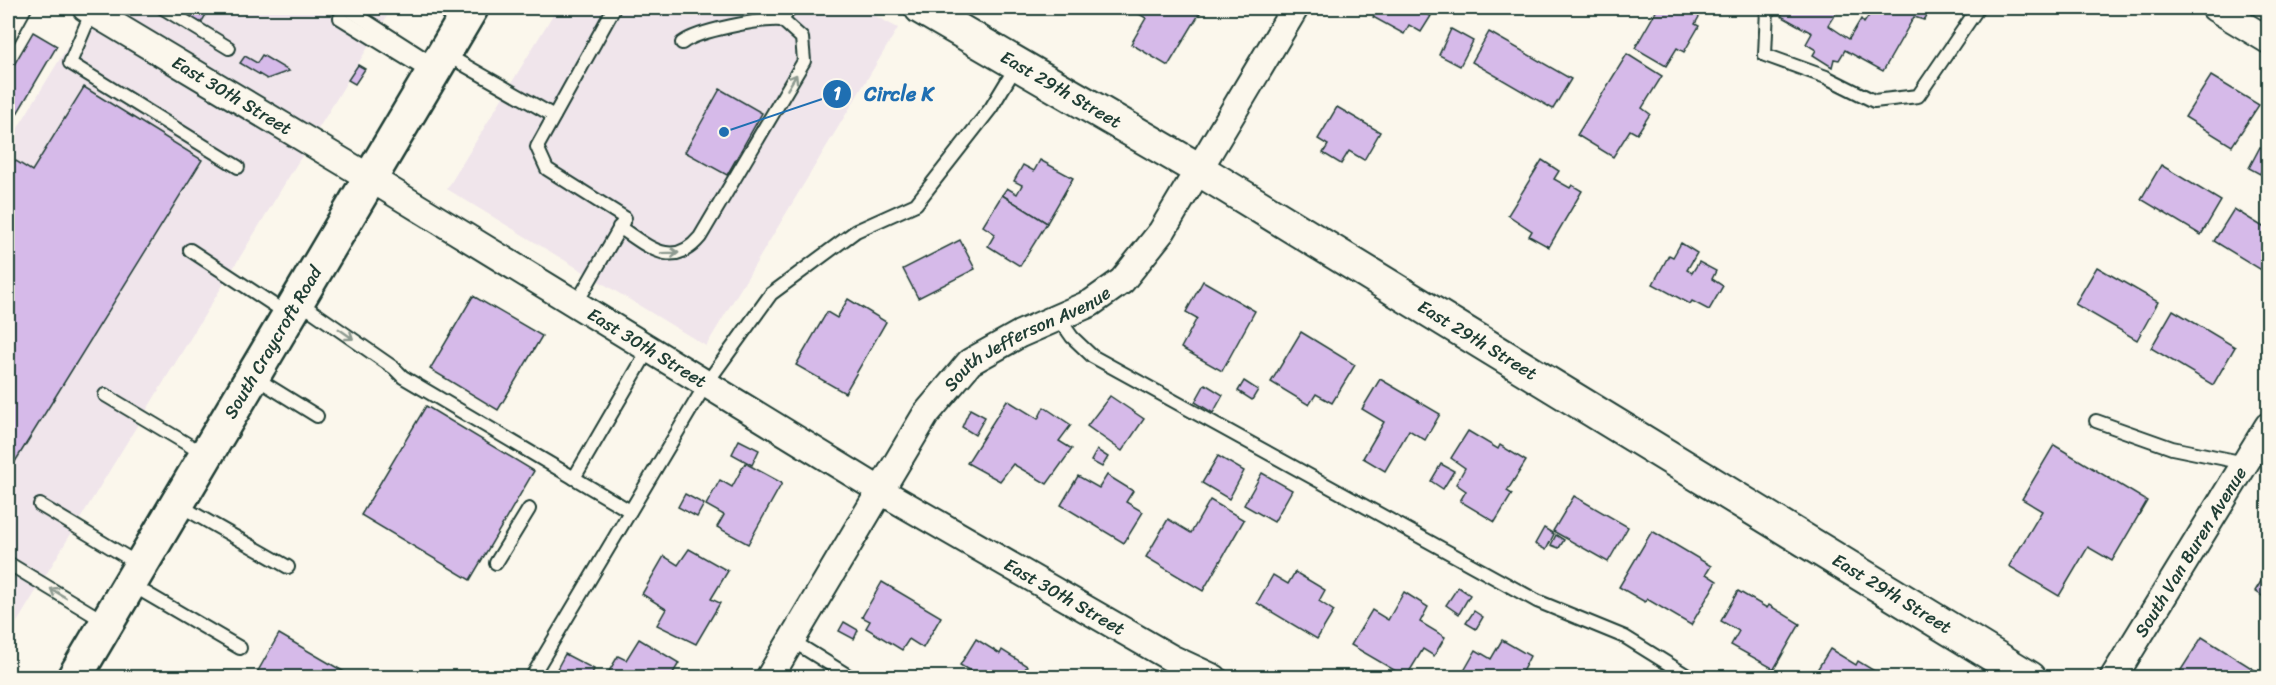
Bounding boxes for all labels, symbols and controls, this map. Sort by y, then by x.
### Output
street label: East 29th Street [994,41,1128,137]
street label: East 30th Street [165,47,298,144]
one-way arrow [786,74,798,91]
callout: Circle K [822,75,945,113]
text: Circle K [863,77,936,112]
text: 1 [833,78,841,110]
one-way arrow [660,247,679,258]
street label: South Craycroft Road [215,259,331,425]
street label: South Jefferson Avenue [935,277,1118,399]
street label: East 29th Street [1411,291,1544,389]
street label: East 30th Street [581,299,713,397]
one-way arrow [337,328,353,340]
street label: South Van Buren Avenue [2126,460,2256,644]
street label: East 29th Street [1826,545,1958,643]
street label: East 30th Street [998,549,1131,644]
one-way arrow [50,587,67,599]

